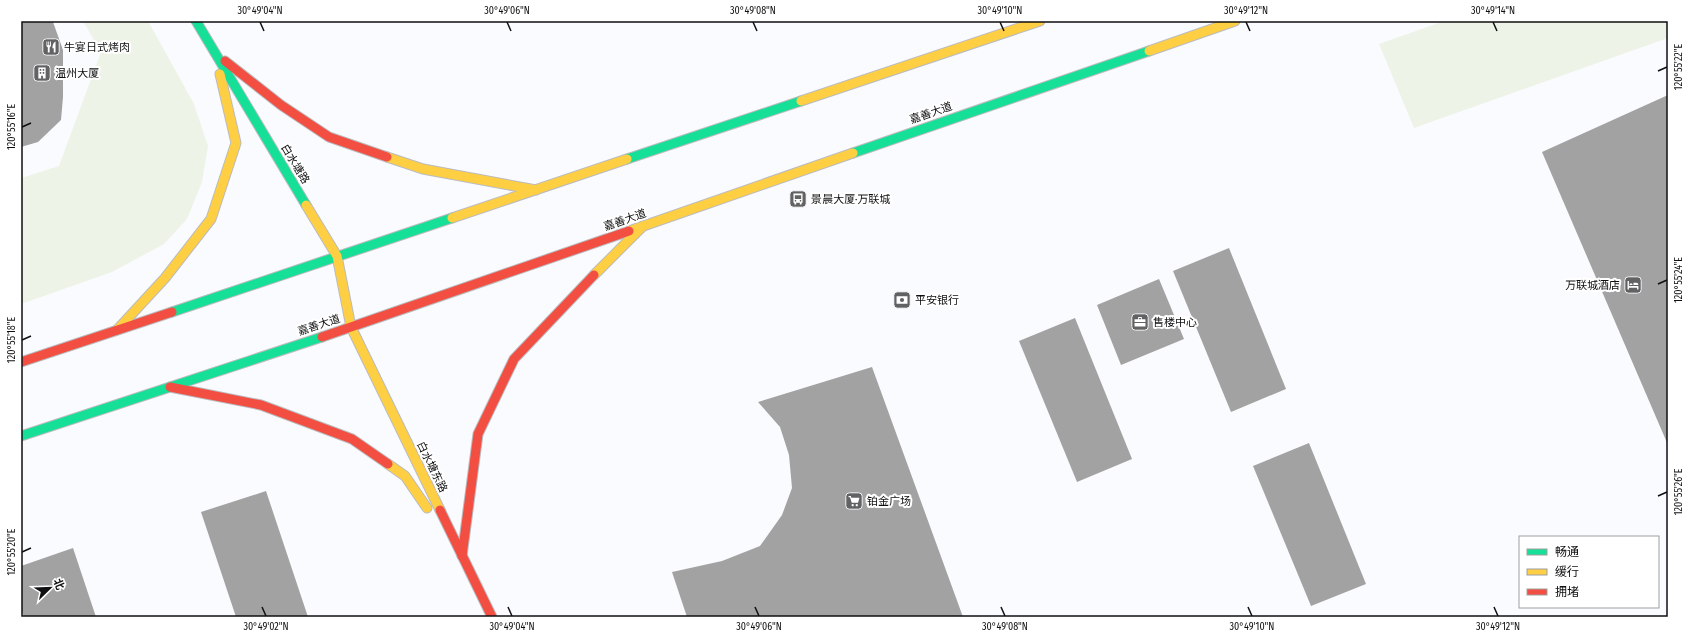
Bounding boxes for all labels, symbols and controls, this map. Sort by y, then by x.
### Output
text: 30°49'04"N [237,5,283,17]
text: 30°49'06"N [484,5,530,17]
text: 30°49'08"N [730,5,776,17]
text: 30°49'10"N [978,5,1022,17]
text: 30°49'12"N [1224,5,1268,17]
text: 30°49'14"N [1471,5,1515,17]
restaurant icon: 牛宴日式烤肉 [41,37,61,57]
place label: 牛宴日式烤肉 [64,41,130,54]
text: 120°55'22"E [1673,44,1685,90]
building icon: 温州大厦 [32,63,52,83]
place label: 温州大厦 [55,67,99,80]
street label: 嘉善大道 [908,100,954,126]
text: 120°55'16"E [6,104,18,150]
street label: 白水塘路 [278,142,312,186]
bus stop icon: 景晨大厦·万联城 [788,189,808,209]
place label: 景晨大厦·万联城 [811,193,890,206]
street label: 嘉善大道 [602,207,648,233]
text: 120°55'24"E [1673,257,1685,303]
hotel icon: 万联城酒店 [1623,275,1643,295]
place label: 万联城酒店 [1565,279,1620,292]
bank icon: 平安银行 [892,290,912,310]
place label: 平安银行 [915,294,959,307]
street label: 嘉善大道 [296,312,342,338]
office icon: 售楼中心 [1130,312,1150,332]
place label: 售楼中心 [1153,316,1197,329]
text: 120°55'18"E [6,317,18,363]
street label: 白水塘东路 [414,439,450,495]
text: 120°55'26"E [1673,468,1685,515]
supermarket icon: 铂金广场 [844,491,864,511]
place label: 铂金广场 [867,495,911,508]
text: 120°55'20"E [6,528,18,576]
legend [1519,536,1659,608]
text: 畅通 [1555,545,1579,559]
text: 缓行 [1555,565,1579,579]
north arrow [30,568,70,608]
text: 北 [51,577,67,592]
text: 拥堵 [1555,585,1579,599]
text: 30°49'02"N [243,621,289,633]
text: 30°49'04"N [489,621,535,633]
text: 30°49'06"N [736,621,782,633]
text: 30°49'08"N [982,621,1028,633]
text: 30°49'10"N [1230,621,1274,633]
text: 30°49'12"N [1476,621,1520,633]

